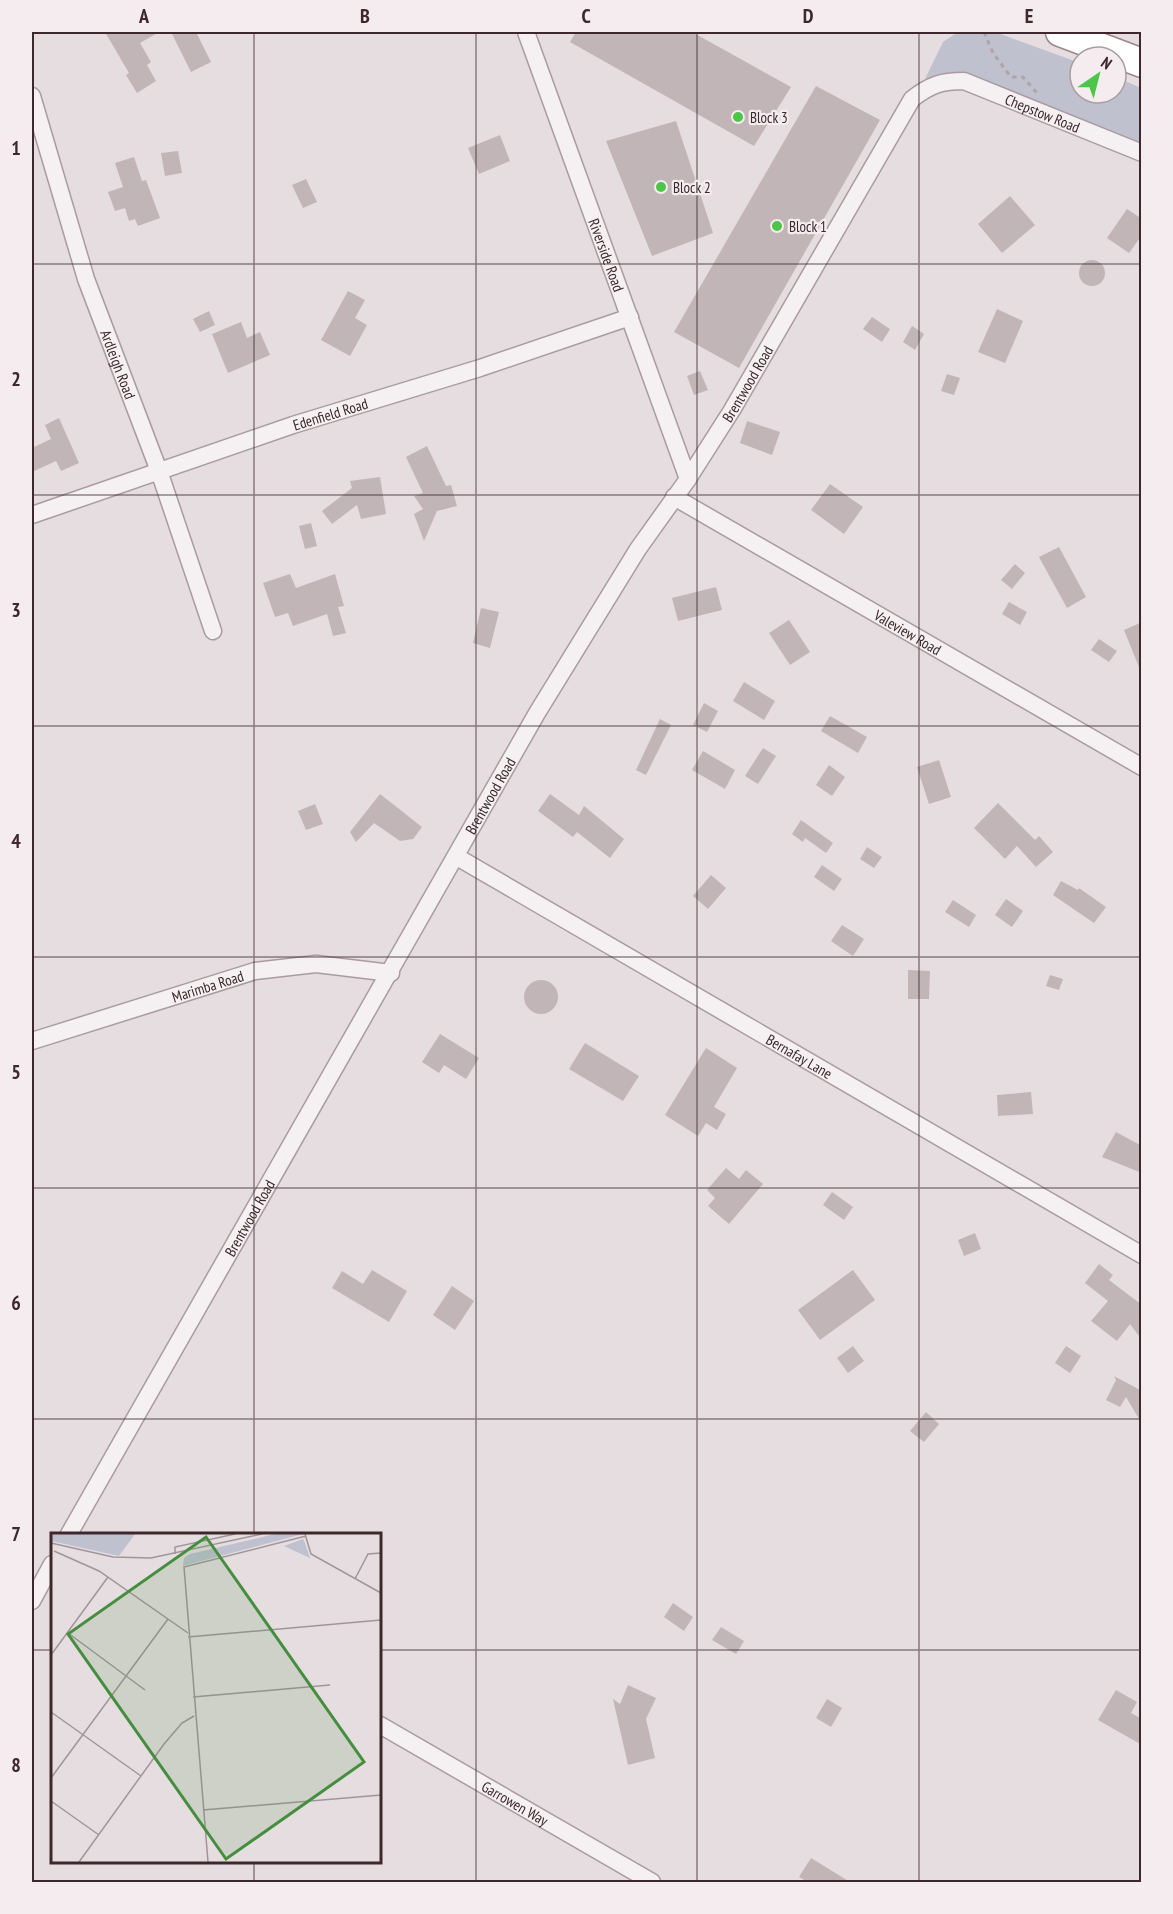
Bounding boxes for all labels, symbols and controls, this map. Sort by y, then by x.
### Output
text: A [138,3,150,29]
text: B [360,3,370,29]
text: C [581,3,591,29]
text: D [803,3,814,29]
text: E [1025,3,1033,29]
north arrow [1068,45,1128,105]
text: N [1097,52,1116,73]
street label: Chepstow Road [1002,89,1083,136]
place label: Block 3 [750,108,788,127]
marker: Block 3 [731,110,745,124]
text: 1 [11,135,21,161]
place label: Block 2 [673,178,711,197]
marker: Block 2 [654,180,668,194]
street label: Riverside Road [585,216,629,294]
place label: Block 1 [789,217,827,236]
marker: Block 1 [770,219,784,233]
street label: Ardleigh Road [97,327,140,402]
street label: Brentwood Road [718,342,777,425]
text: 2 [11,366,21,392]
street label: Edenfield Road [290,393,370,434]
text: 3 [11,597,21,623]
street label: Valeview Road [870,605,945,659]
street label: Brentwood Road [461,754,519,837]
text: 4 [11,828,21,854]
street label: Marimba Road [169,966,246,1006]
street label: Bernafay Lane [763,1029,836,1083]
text: 5 [11,1059,21,1085]
street label: Brentwood Road [220,1176,279,1259]
text: 6 [11,1290,21,1316]
text: 7 [11,1521,21,1547]
inset map [51,1533,381,1863]
text: 8 [11,1752,21,1778]
street label: Garrowen Way [478,1776,552,1830]

